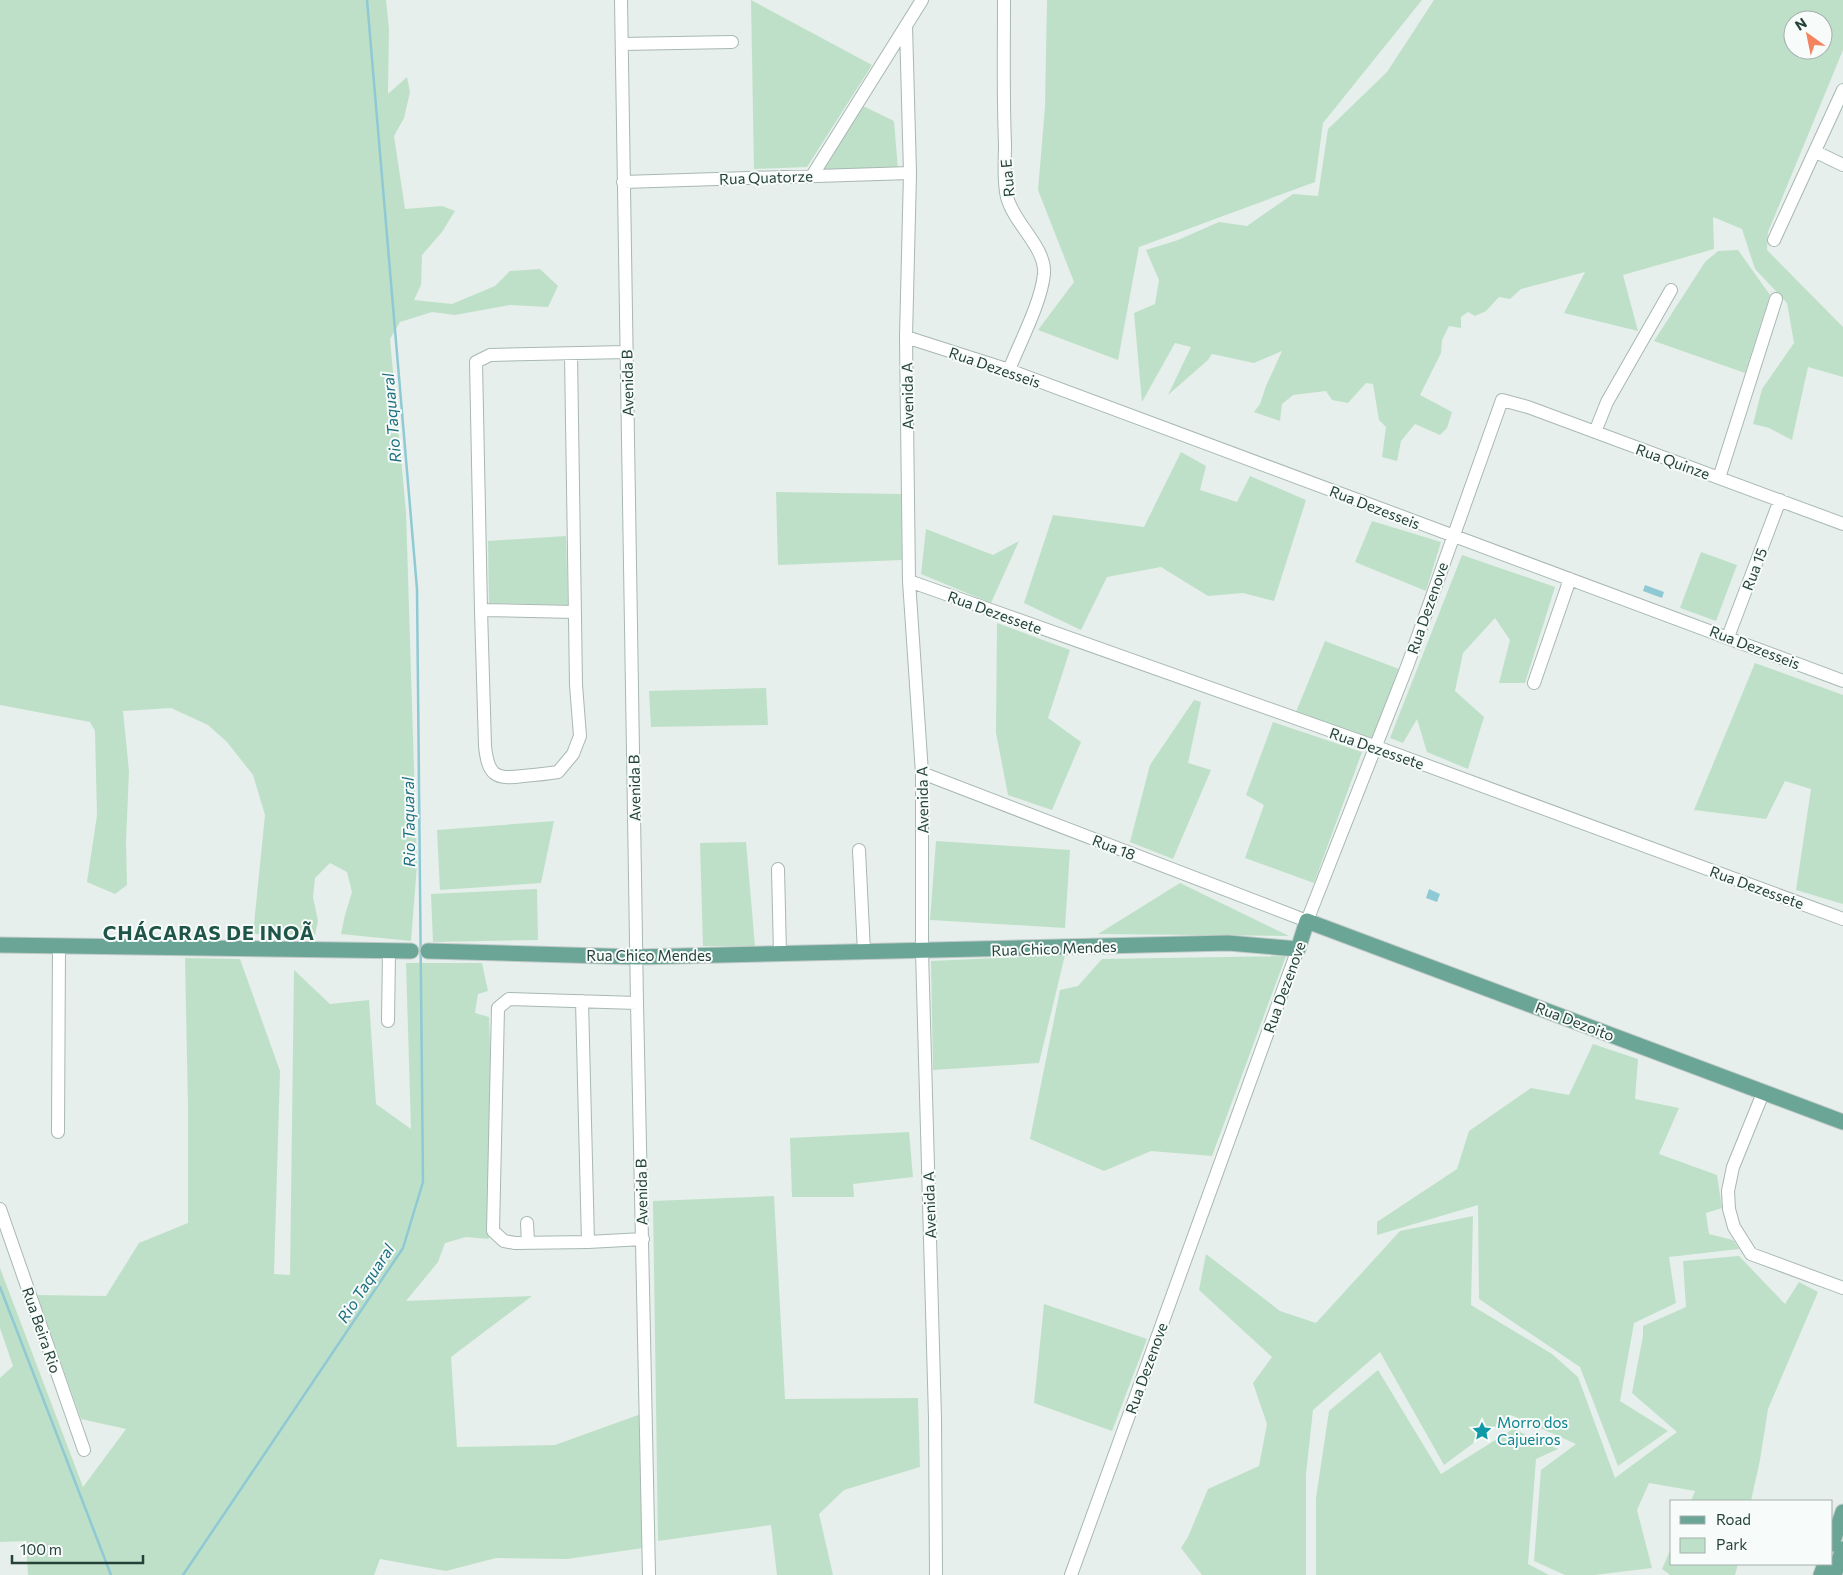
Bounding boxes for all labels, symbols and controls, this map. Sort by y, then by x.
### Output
north arrow [1783,10,1833,60]
text: N [1792,14,1810,34]
street label: Rua E [996,158,1018,198]
street label: Rua Quatorze [719,166,813,188]
street label: Rua Dezesseis [947,343,1043,391]
street label: Avenida B [617,349,637,416]
street label: Avenida A [897,362,917,430]
water label: Rio Taquaral [378,371,404,464]
street label: Rua Quinze [1634,439,1713,483]
street label: Rua Dezesseis [1327,481,1423,533]
street label: Rua 15 [1738,545,1770,593]
street label: Rua Dezenove [1403,560,1451,656]
street label: Rua Dezessete [946,587,1045,637]
street label: Rua Dezesseis [1707,621,1803,673]
street label: Rua Dezessete [1327,723,1427,773]
street label: Avenida B [624,754,644,821]
street label: Avenida A [912,766,932,834]
water label: Rio Taquaral [398,776,418,867]
street label: Rua 18 [1090,831,1138,863]
street label: Rua Dezessete [1708,862,1807,912]
district label: CHÁCARAS DE INOÃ [103,920,315,944]
street label: Rua Chico Mendes [991,937,1117,959]
street label: Rua Dezenove [1259,939,1309,1035]
street label: Rua Chico Mendes [586,946,712,964]
street label: Rua Dezoito [1533,998,1617,1044]
street label: Avenida B [631,1158,651,1225]
street label: Avenida A [919,1171,939,1239]
water label: Rio Taquaral [333,1239,398,1326]
street label: Rua Beira Rio [19,1285,65,1375]
street label: Rua Dezenove [1121,1320,1171,1416]
place label: Morro dos Cajueiros [1497,1413,1568,1448]
place icon: Morro dos Cajueiros [1471,1420,1493,1442]
legend [1670,1500,1833,1565]
text: Road [1716,1510,1751,1528]
scale bar [12,1532,144,1564]
text: Park [1716,1535,1747,1553]
text: 100 m [20,1540,62,1558]

